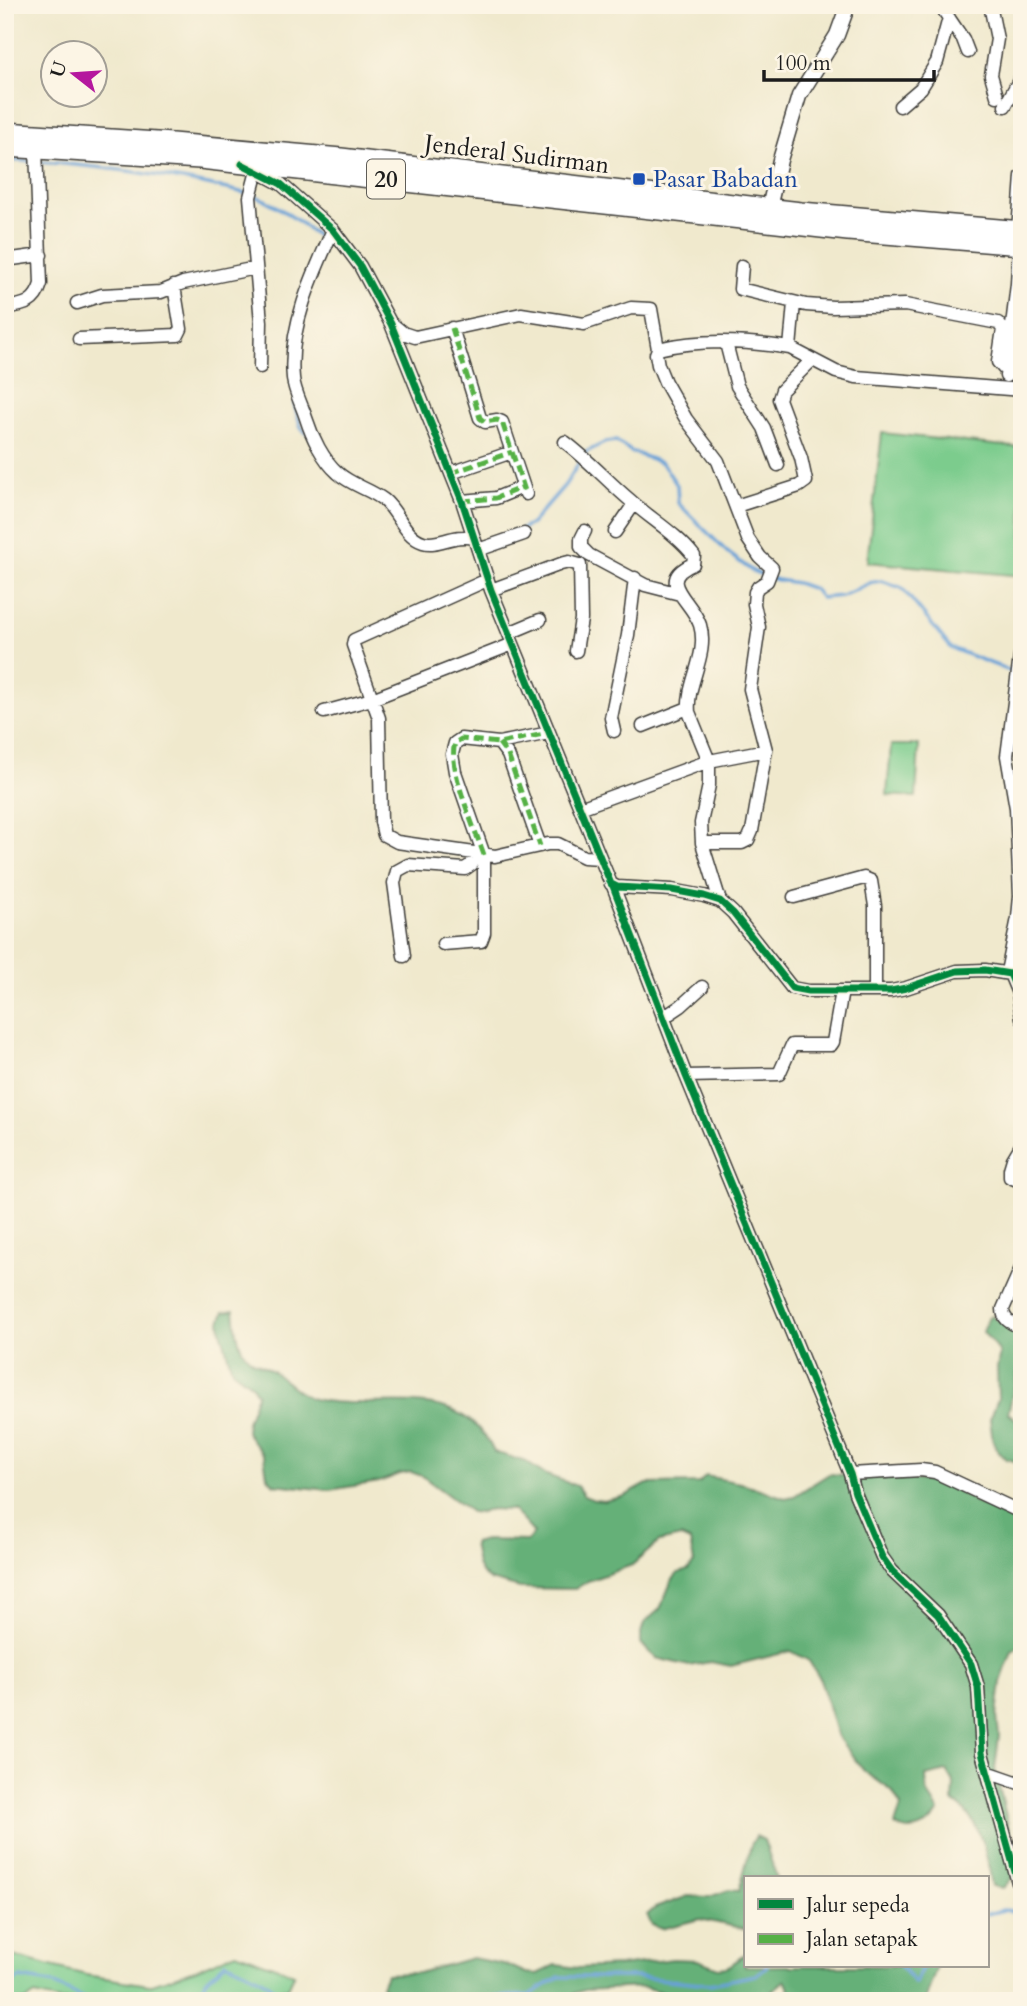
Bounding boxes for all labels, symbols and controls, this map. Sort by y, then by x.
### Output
north arrow [38,38,108,108]
scale bar [764,38,934,82]
text: 100 m [775,49,831,78]
text: U [44,58,74,81]
street label: Jenderal Sudirman [420,126,612,182]
road number: 20 [367,160,405,198]
place label: Pasar Babadan [653,163,798,196]
marker: Pasar Babadan [631,171,647,187]
legend [744,1876,988,1968]
text: Jalur sepeda [803,1891,910,1920]
text: Jalan setapak [803,1925,919,1954]

